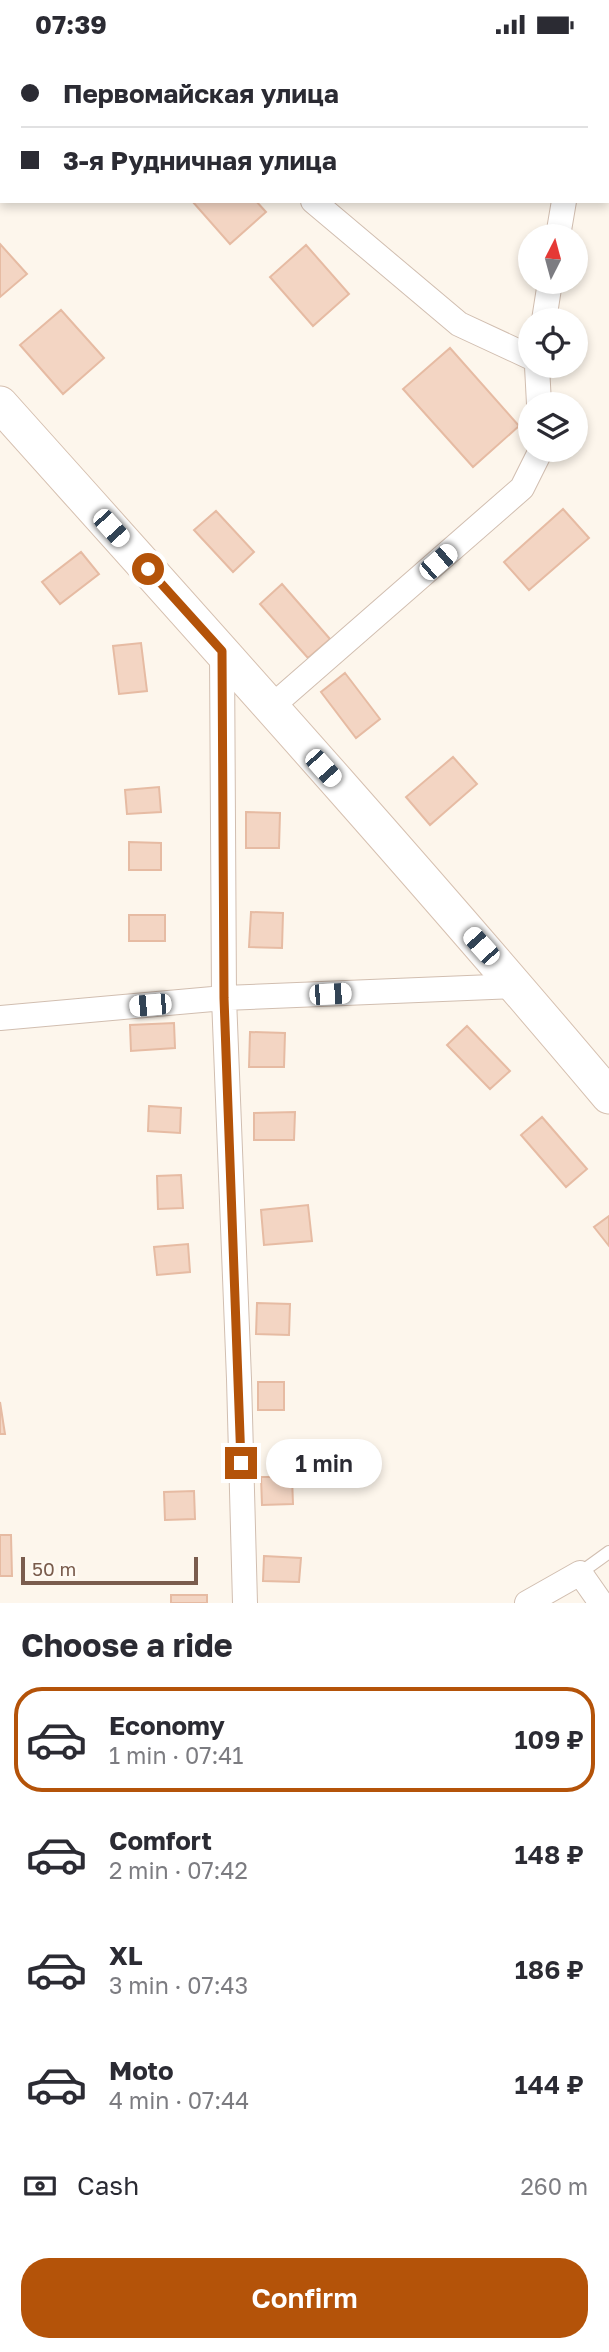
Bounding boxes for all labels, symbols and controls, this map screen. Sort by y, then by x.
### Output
text: 07:39 [35,9,107,40]
text: Первомайская улица [63,78,339,109]
text: 3-я Рудничная улица [63,145,337,176]
north arrow [518,224,588,294]
map controls [518,224,588,462]
button: locate [518,308,588,378]
button: layers [518,392,588,462]
car [90,505,133,551]
car [416,540,461,584]
route start [132,553,164,585]
car [302,745,345,791]
car [460,923,503,969]
car [309,982,352,1006]
car [129,993,172,1017]
callout: 1 min [266,1439,381,1487]
route end [225,1447,257,1479]
text: 1 min [295,1449,353,1477]
scale bar [21,1554,198,1586]
text: 50 m [32,1557,76,1580]
text: Choose a ride [21,1626,233,1664]
icon: car [25,1708,88,1771]
text: Economy [109,1710,225,1741]
text: 109 ₽ [514,1724,584,1755]
text: 1 min · 07:41 [109,1741,244,1769]
icon: car [25,1823,88,1886]
text: Comfort [109,1825,212,1856]
text: 148 ₽ [515,1839,584,1870]
text: 2 min · 07:42 [109,1856,248,1884]
icon: car [25,1938,88,2001]
text: XL [109,1940,143,1971]
text: 186 ₽ [515,1954,584,1985]
text: 3 min · 07:43 [109,1971,248,1999]
icon: car [25,2053,88,2116]
text: Moto [109,2055,174,2086]
text: 144 ₽ [515,2069,584,2100]
text: 4 min · 07:44 [109,2086,249,2114]
icon: cash [21,2167,59,2205]
text: Cash [77,2170,139,2201]
text: 260 m [520,2172,588,2200]
button: Confirm [21,2258,588,2338]

